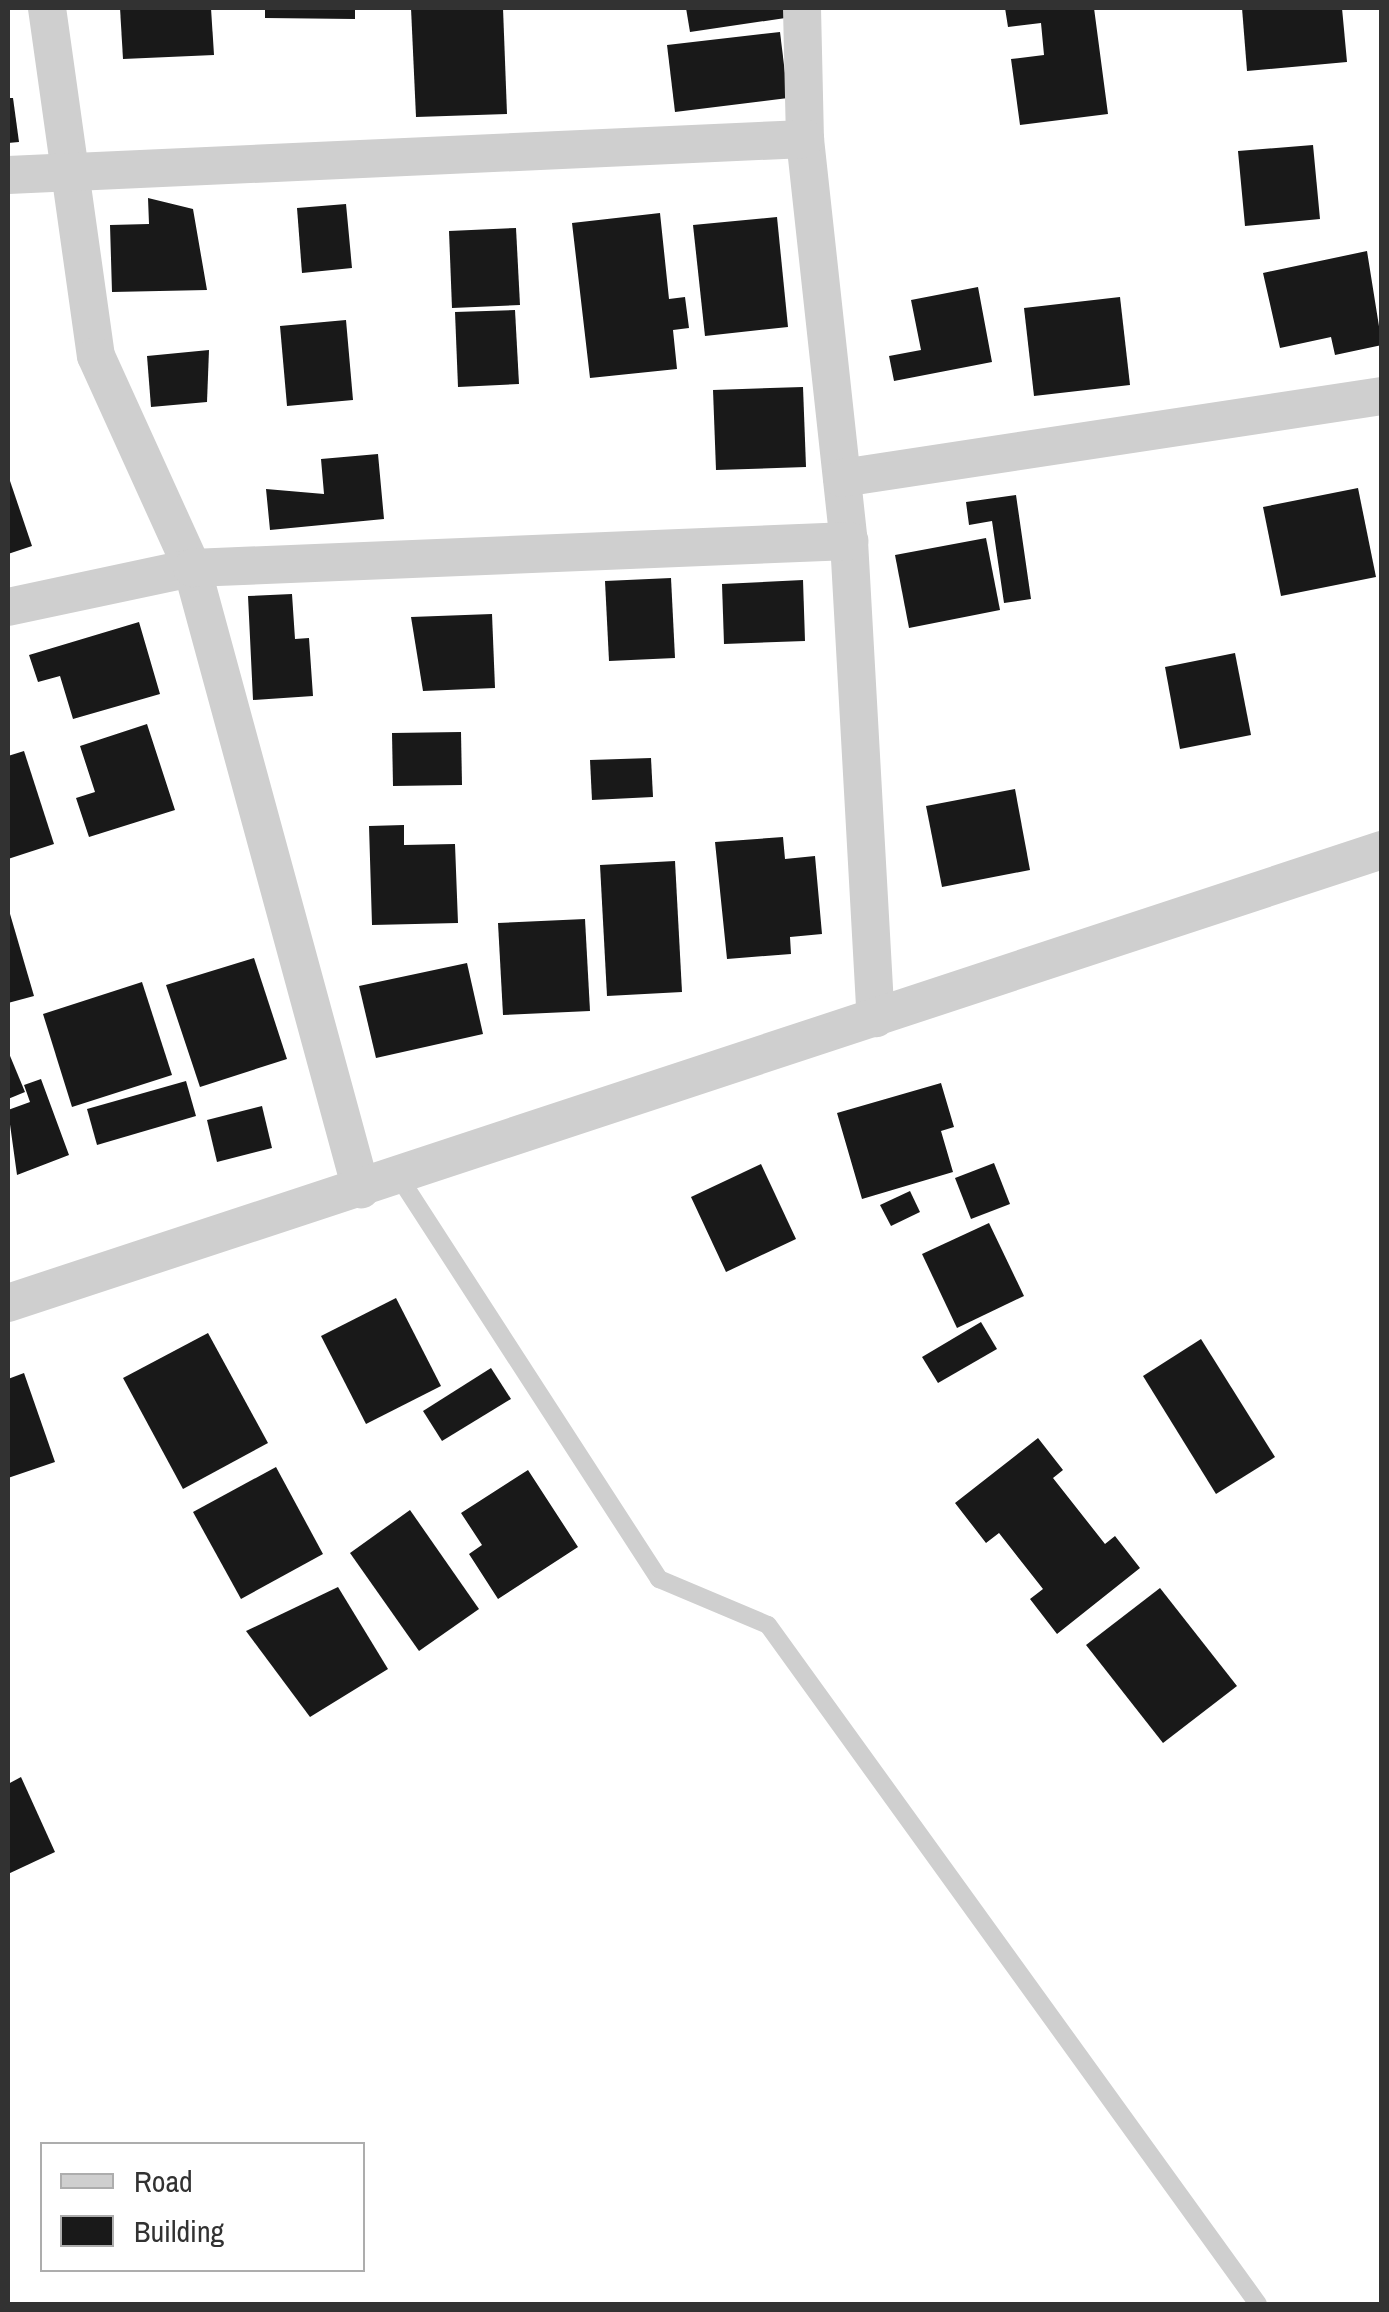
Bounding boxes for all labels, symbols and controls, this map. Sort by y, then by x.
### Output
legend [40,2142,365,2272]
text: Road [134,2161,193,2201]
text: Building [134,2211,224,2251]

